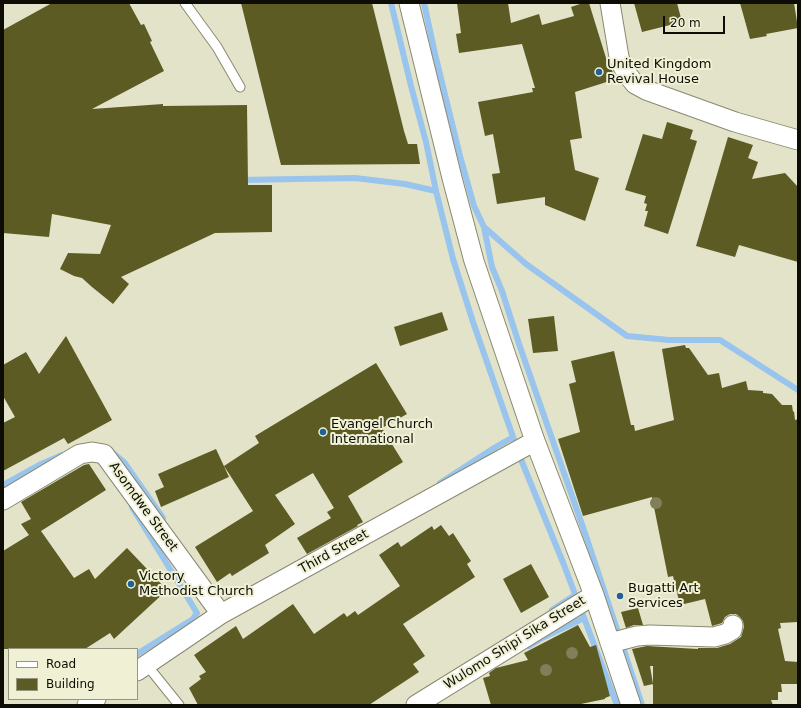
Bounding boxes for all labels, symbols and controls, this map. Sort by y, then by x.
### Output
scale bar [665,8,727,34]
text: 20 m [670,16,701,30]
place label: United Kingdom Revival House [607,57,711,88]
marker: United Kingdom Revival House [594,67,604,77]
place label: Evangel Church International [331,417,433,448]
marker: Evangel Church International [318,427,328,437]
street label: Asomdwe Street [105,459,181,555]
street label: Third Street [297,527,371,577]
place label: Victory Methodist Church [139,569,253,600]
marker: Victory Methodist Church [126,579,136,589]
place label: Bugatti Art Services [628,581,699,612]
marker: Bugatti Art Services [615,591,625,601]
street label: Wulomo Shipi Sika Street [441,593,589,693]
legend [8,648,138,700]
text: Road [46,657,76,671]
text: Building [46,677,95,691]

